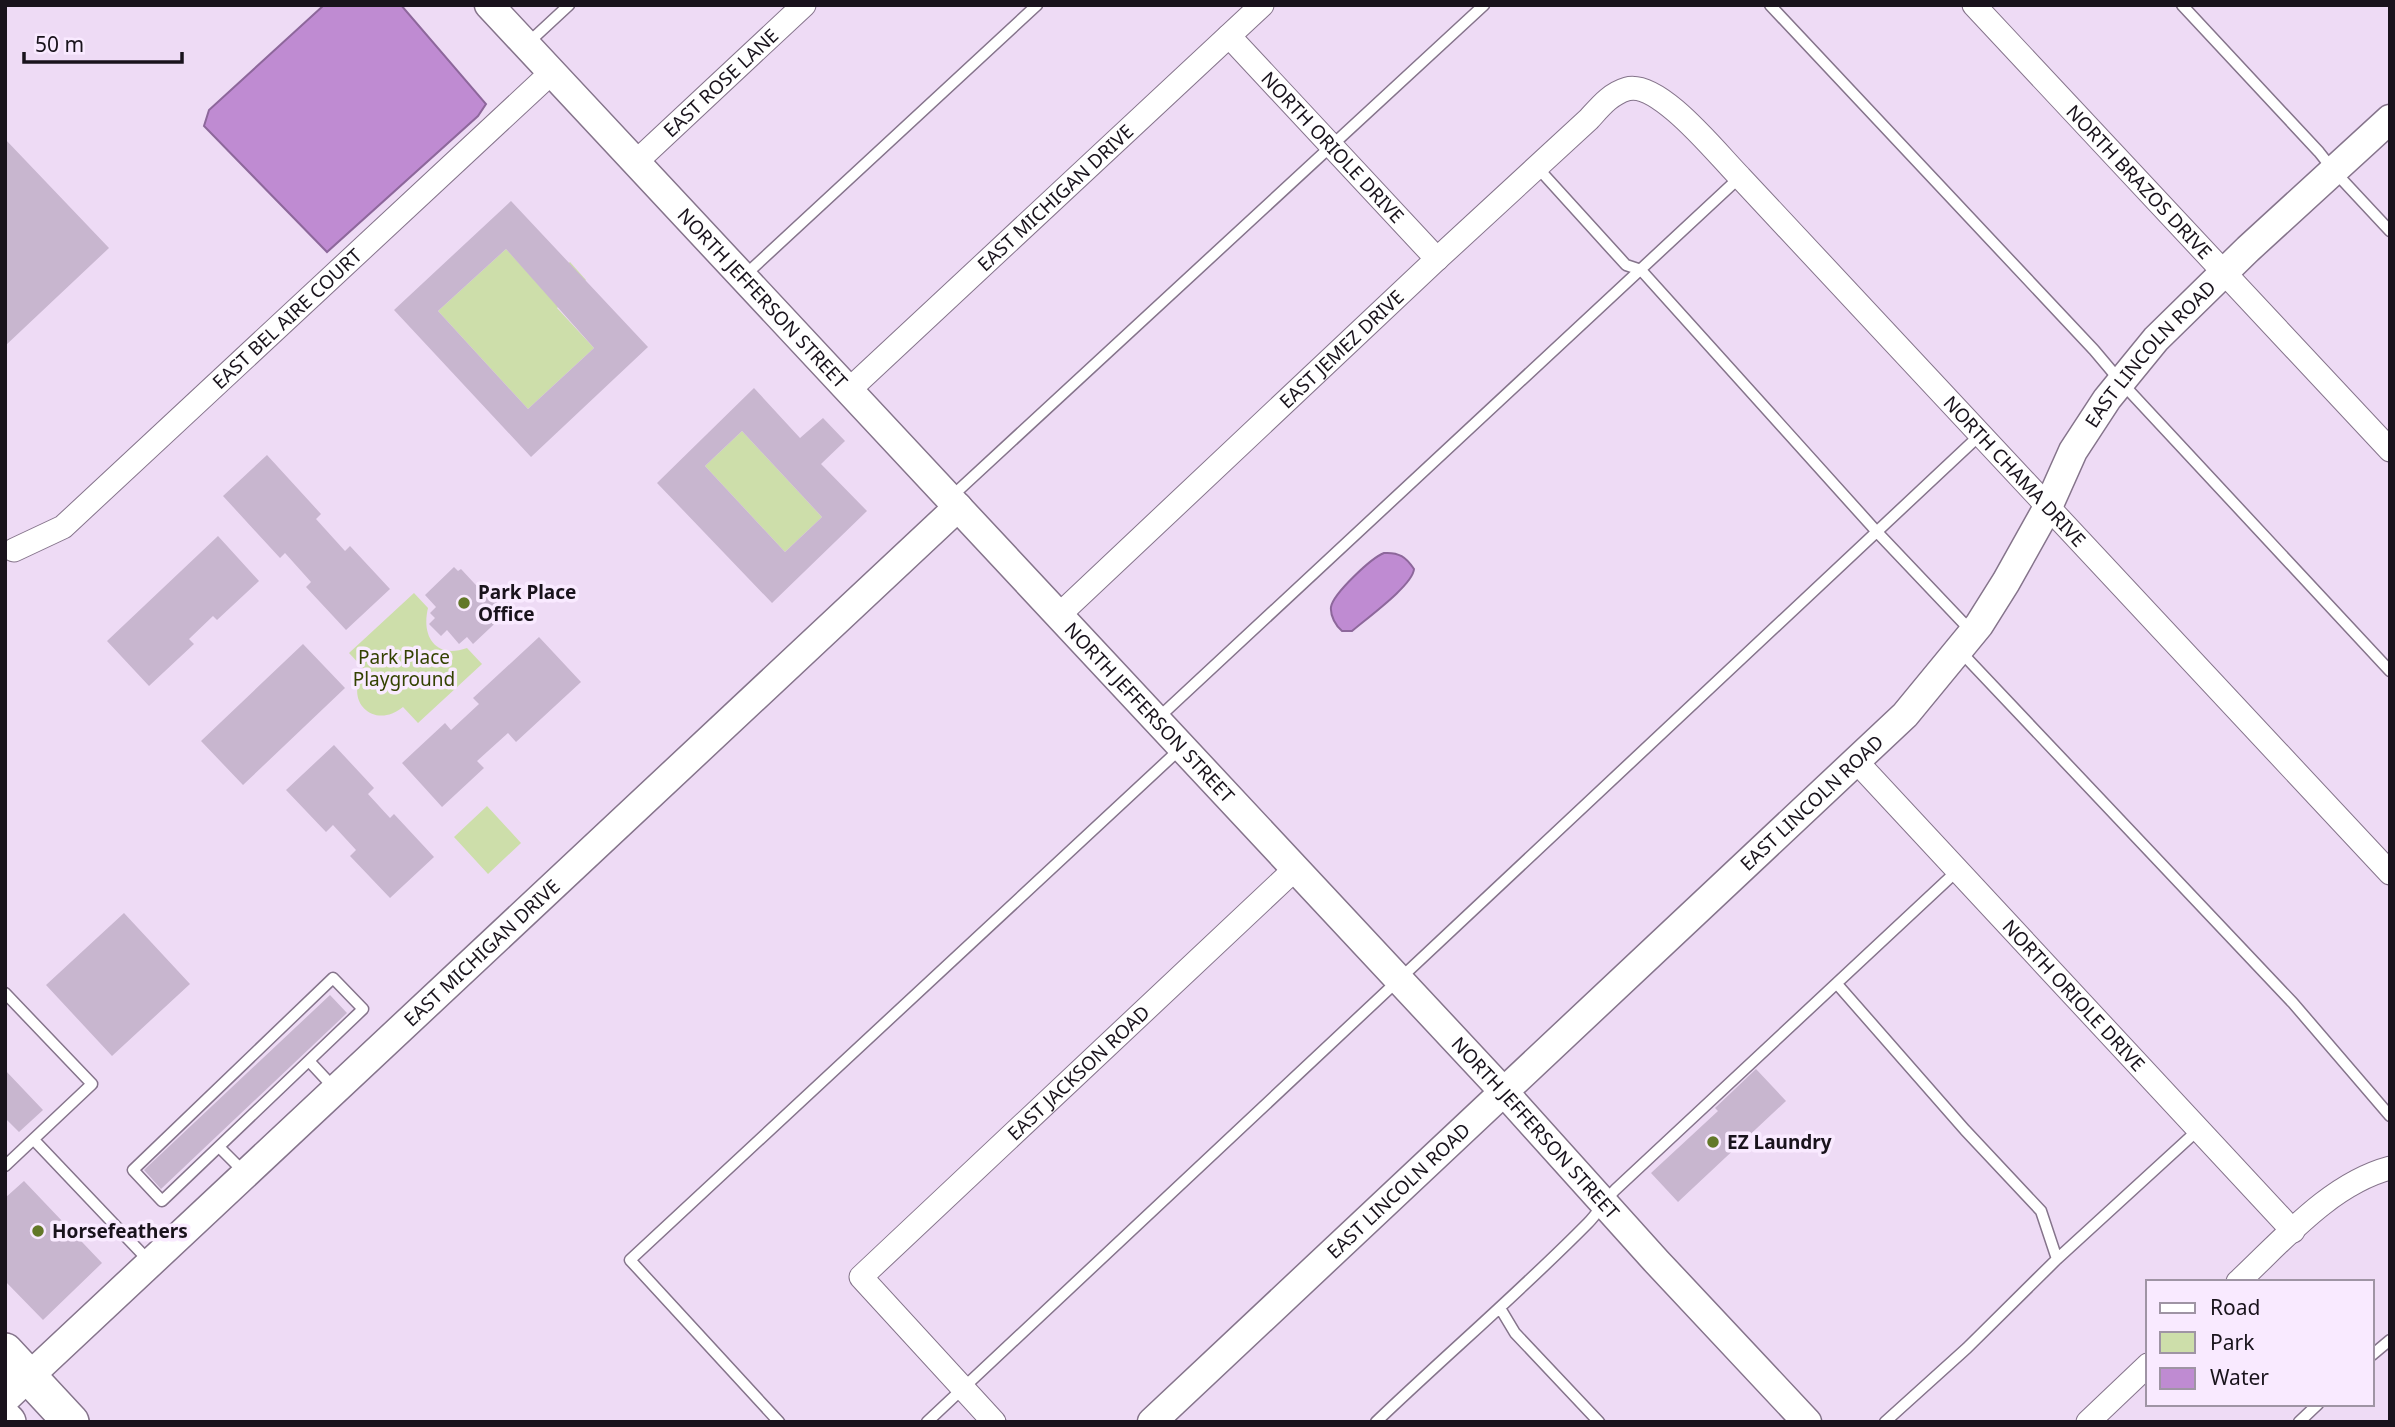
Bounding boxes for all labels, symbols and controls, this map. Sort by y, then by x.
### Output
scale bar [24,21,182,65]
street label: EAST ROSE LANE [658,23,784,143]
text: 50 m [35,30,84,58]
street label: NORTH ORIOLE DRIVE [1256,66,1410,229]
street label: NORTH BRAZOS DRIVE [2061,99,2218,264]
street label: EAST MICHIGAN DRIVE [972,118,1139,277]
street label: NORTH JEFFERSON STREET [672,202,854,394]
street label: EAST BEL AIRE COURT [207,242,368,395]
street label: EAST LINCOLN ROAD [2079,275,2221,432]
street label: EAST JEMEZ DRIVE [1273,284,1409,414]
street label: NORTH CHAMA DRIVE [1938,390,2092,552]
place label: Park Place Office [478,579,576,627]
marker: Park Place Office [456,595,472,611]
street label: NORTH JEFFERSON STREET [1059,617,1241,809]
park label: Park Place Playground [353,644,455,692]
street label: EAST LINCOLN ROAD [1734,729,1889,876]
street label: EAST MICHIGAN DRIVE [398,873,565,1032]
street label: NORTH ORIOLE DRIVE [1997,914,2151,1077]
street label: EAST JACKSON ROAD [1001,999,1155,1146]
street label: NORTH JEFFERSON STREET [1446,1031,1625,1225]
street label: EAST LINCOLN ROAD [1321,1117,1476,1264]
place label: EZ Laundry [1727,1129,1832,1155]
marker: EZ Laundry [1705,1134,1721,1150]
place label: Horsefeathers [52,1218,188,1244]
marker: Horsefeathers [30,1223,46,1239]
legend [2146,1280,2374,1406]
text: Road [2210,1293,2260,1321]
text: Park [2210,1328,2255,1356]
text: Water [2210,1363,2269,1391]

